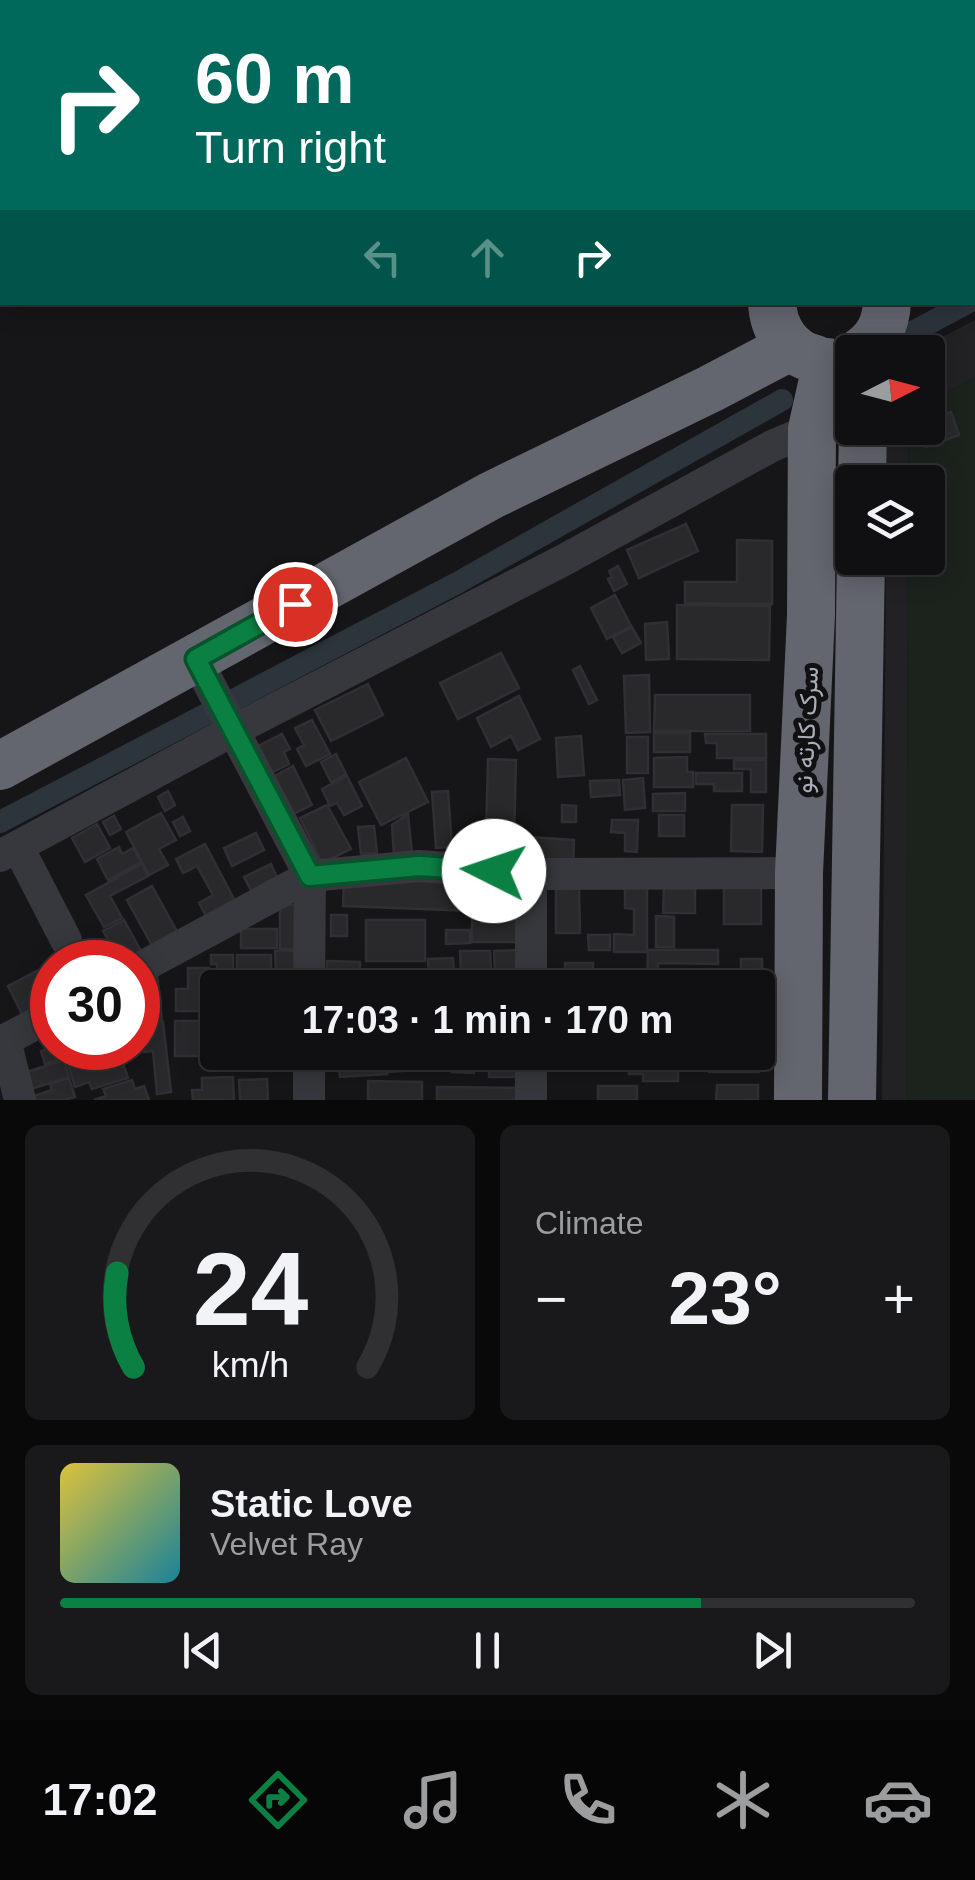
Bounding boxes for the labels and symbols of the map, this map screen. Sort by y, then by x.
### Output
north arrow [835,335,945,445]
pin [253,562,338,647]
street label: سرک کارته نو [789,666,825,794]
position arrow [442,819,546,923]
speed limit sign: 30 [30,940,160,1070]

